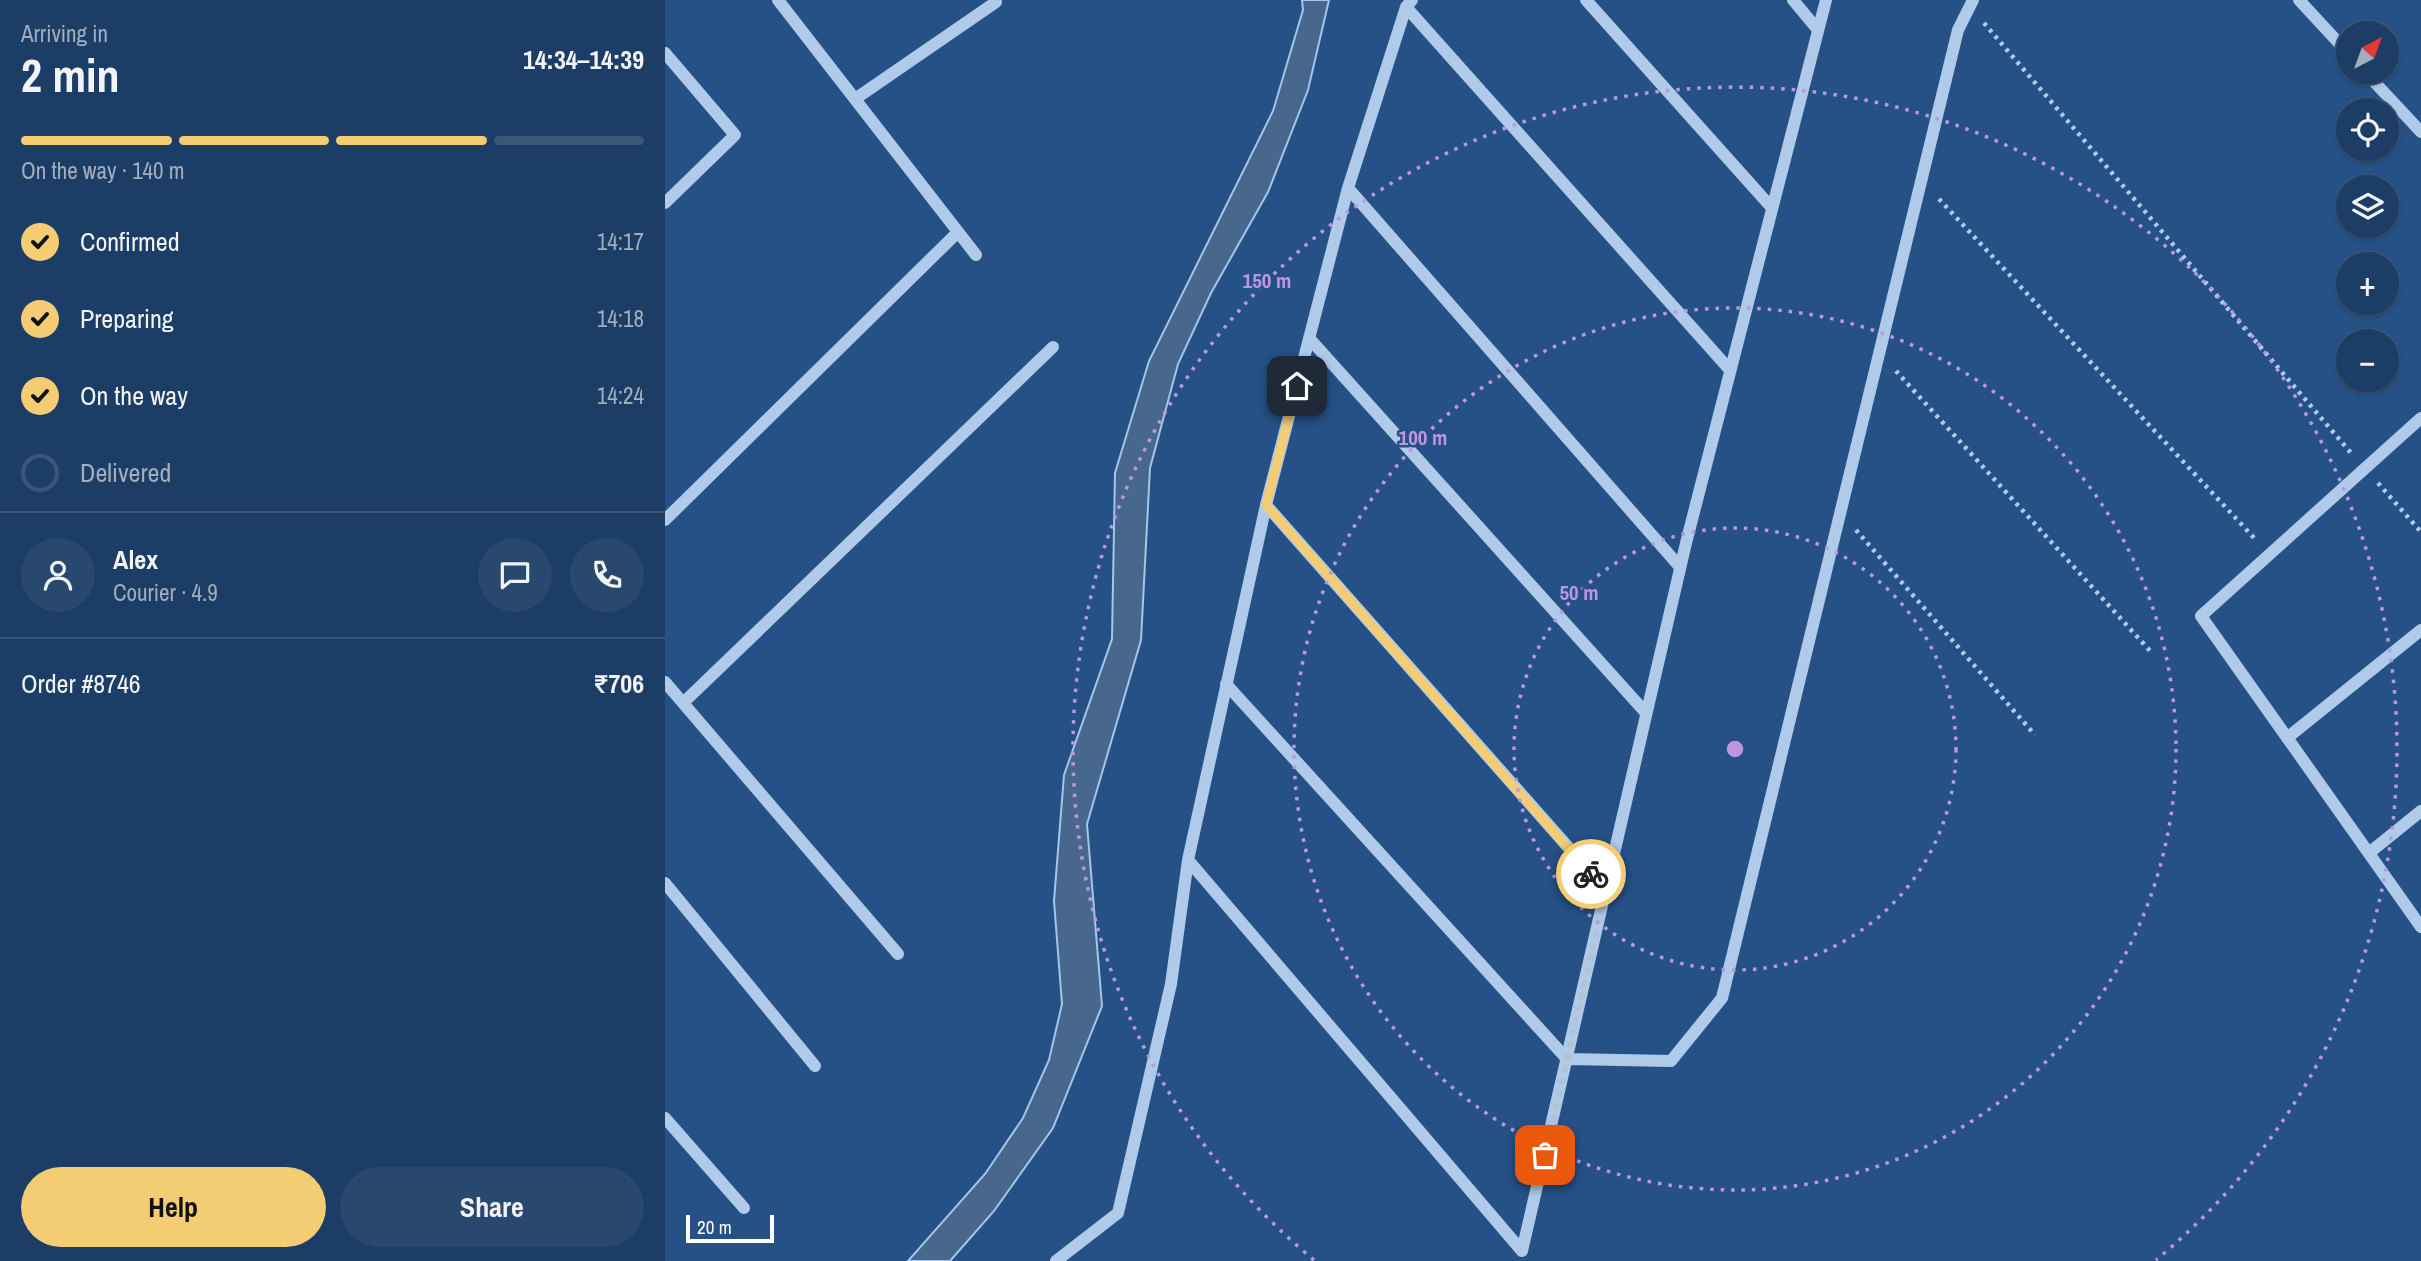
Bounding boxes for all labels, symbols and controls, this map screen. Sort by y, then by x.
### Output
text: Arriving in [21,18,108,49]
north arrow [2336,21,2399,84]
map controls [2336,21,2399,392]
text: 14:34–14:39 [523,42,644,77]
text: 2 min [21,44,120,106]
button: locate [2336,98,2399,161]
text: On the way · 140 m [21,155,185,186]
button: layers [2336,175,2399,238]
icon: check [21,223,59,261]
text: Confirmed [80,224,180,259]
text: 14:17 [597,226,644,257]
button: + [2336,252,2399,315]
text: 150 m [1243,266,1291,295]
icon: check [21,300,59,338]
text: Preparing [80,301,174,336]
text: 14:18 [597,303,644,334]
button: − [2336,329,2399,392]
pin [1267,356,1327,416]
icon: home [1278,367,1316,405]
icon: check [21,377,59,415]
text: On the way [80,378,188,413]
text: 14:24 [597,380,644,411]
text: 100 m [1399,423,1447,452]
text: Delivered [80,455,171,490]
button: person [21,538,95,612]
button: chat [478,538,552,612]
button: phone [570,538,644,612]
text: Alex [113,542,158,577]
text: Courier · 4.9 [113,577,218,608]
text: 50 m [1559,578,1599,607]
text: Order #8746 [21,666,141,701]
text: ₹706 [593,666,644,701]
centre of rings [1723,737,1747,761]
courier [1556,839,1626,909]
icon: bike [1572,855,1610,893]
pin [1515,1125,1575,1185]
icon: bag [1526,1136,1564,1174]
button: Help [21,1167,326,1247]
button: Share [340,1167,644,1247]
scale bar [686,1212,773,1244]
text: 20 m [697,1214,732,1240]

